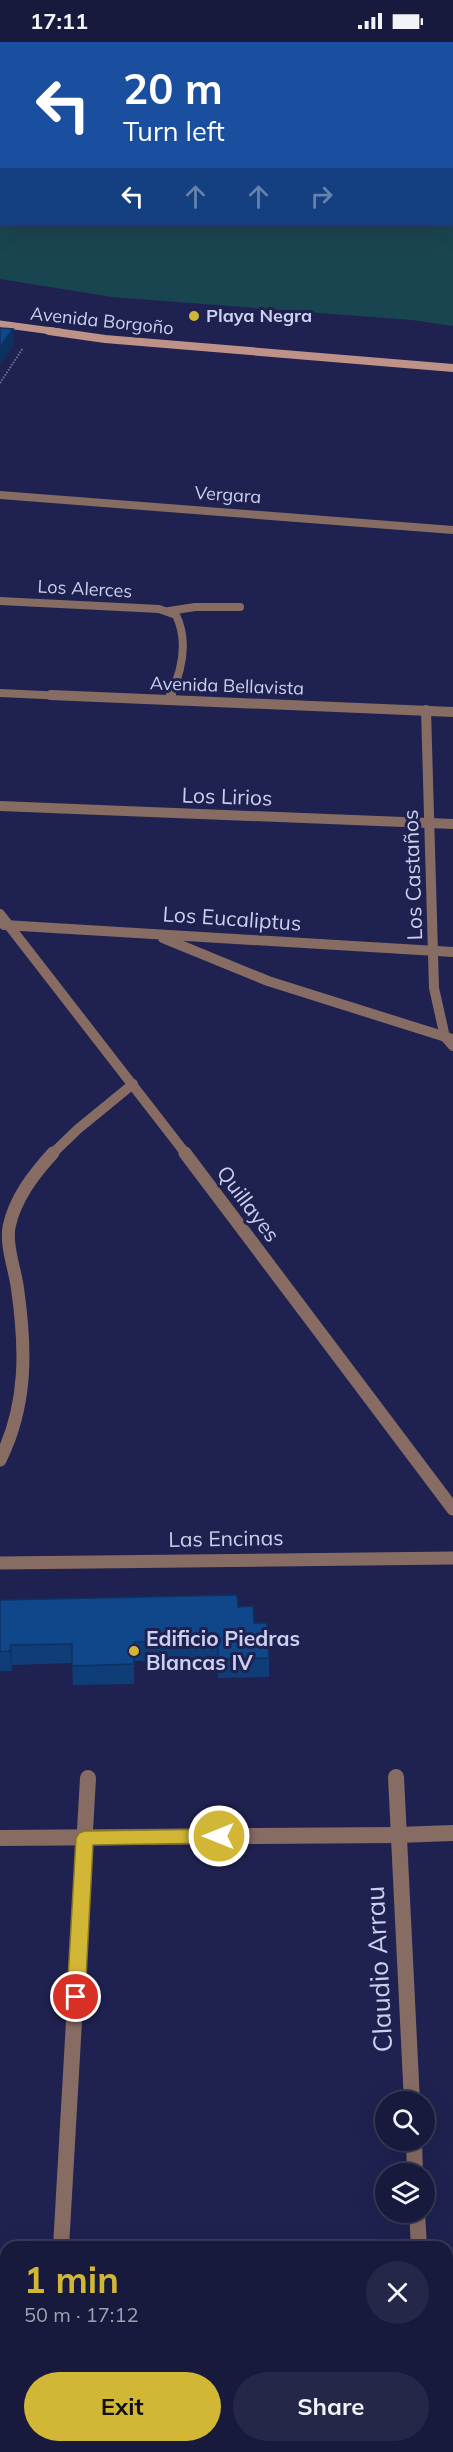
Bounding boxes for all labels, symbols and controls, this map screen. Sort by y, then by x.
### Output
text: 17:11 [30,7,88,35]
text: 20 m [123,62,223,115]
icon: left [24,66,102,144]
text: Turn left [123,114,225,148]
icon: left [116,180,149,213]
icon: ahead [179,180,212,213]
icon: ahead [242,180,275,213]
icon: right [305,180,338,213]
street label: Avenida Borgoño [29,302,175,339]
place label: Playa Negra [206,304,312,327]
marker: Playa Negra [187,309,201,323]
street label: Vergara [194,481,262,508]
street label: Los Alerces [37,575,133,602]
street label: Avenida Bellavista [150,671,304,700]
street label: Los Lirios [181,781,273,811]
street label: Los Castaños [397,809,427,941]
street label: Los Eucaliptus [162,900,302,936]
street label: Quillayes [212,1160,286,1247]
street label: Las Encinas [168,1524,284,1552]
place label: Edificio Piedras Blancas IV [146,1625,300,1675]
marker: Edificio Piedras Blancas IV [127,1644,141,1658]
position arrow [187,1804,251,1868]
street label: Claudio Arrau [358,1885,399,2053]
pin [50,1971,101,2022]
icon: arrive [59,1980,92,2013]
map controls [375,2091,435,2223]
button: search [375,2091,435,2151]
button: layers [375,2163,435,2223]
text: 1 min [24,2257,119,2302]
button: close [366,2261,429,2324]
text: 50 m · 17:12 [24,2302,138,2327]
button: Exit [24,2372,221,2441]
button: Share [233,2372,429,2441]

